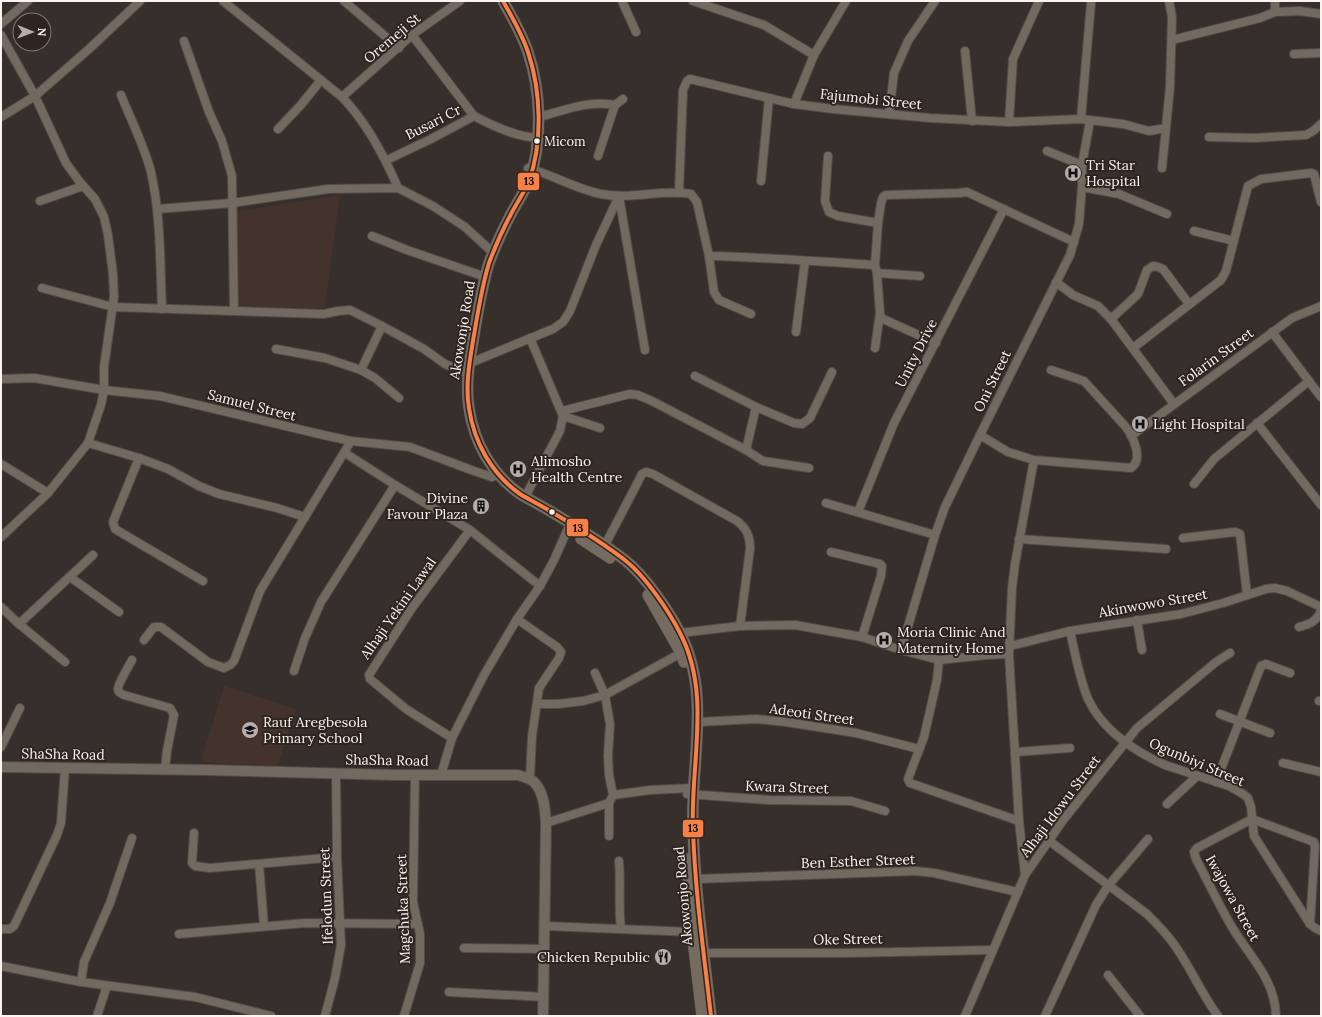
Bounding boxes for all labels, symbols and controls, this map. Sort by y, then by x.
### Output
street label: Oremeji St [360,8,425,67]
north arrow [12,12,52,52]
text: N [35,28,49,37]
street label: Fajumobi Street [819,85,923,113]
street label: Busari Cr [402,100,464,144]
place label: Micom [544,133,586,150]
marker: Micom [532,136,542,146]
place label: Tri Star Hospital [1086,156,1140,190]
hospital icon: Tri Star Hospital [1063,163,1083,183]
line badge: 13 [517,172,540,191]
text: 13 [524,174,534,188]
street label: Akowonjo Road [445,279,479,382]
street label: Unity Drive [891,315,941,390]
street label: Folarin Street [1175,323,1258,390]
street label: Oni Street [969,346,1015,415]
street label: Samuel Street [206,385,299,425]
hospital icon: Light Hospital [1130,414,1150,434]
place label: Light Hospital [1153,415,1245,433]
place label: Alimosho Health Centre [530,452,623,486]
hospital icon: Alimosho Health Centre [508,459,528,479]
place label: Divine Favour Plaza [387,489,468,523]
building icon: Divine Favour Plaza [471,496,491,516]
unlabelled marker [547,507,557,517]
line badge: 13 [566,518,589,537]
text: 13 [573,521,583,535]
street label: Alhaji Yekini Lawal [356,553,440,663]
street label: Akinwowo Street [1096,584,1209,622]
place label: Moria Clinic And Maternity Home [897,623,1006,657]
hospital icon: Moria Clinic And Maternity Home [874,630,894,650]
street label: Adeoti Street [767,699,856,729]
place label: Rauf Aregbesola Primary School [263,713,368,747]
school or university icon: Rauf Aregbesola Primary School [240,720,260,740]
street label: Ogunbiyi Street [1146,734,1248,791]
street label: ShaSha Road [21,744,105,764]
street label: ShaSha Road [345,750,429,770]
street label: Alhaji Idowu Street [1015,751,1105,861]
street label: Kwara Street [745,777,830,797]
line badge: 13 [682,819,704,838]
text: 13 [688,821,698,835]
street label: Akowonjo Road [670,845,696,948]
street label: Ifelodun Street [315,846,337,945]
street label: Ben Esther Street [800,850,916,872]
street label: Iwajowa Street [1202,852,1264,945]
street label: Magchuka Street [392,853,414,964]
street label: Oke Street [813,929,883,949]
restaurant icon: Chicken Republic [653,947,673,967]
place label: Chicken Republic [537,948,650,966]

